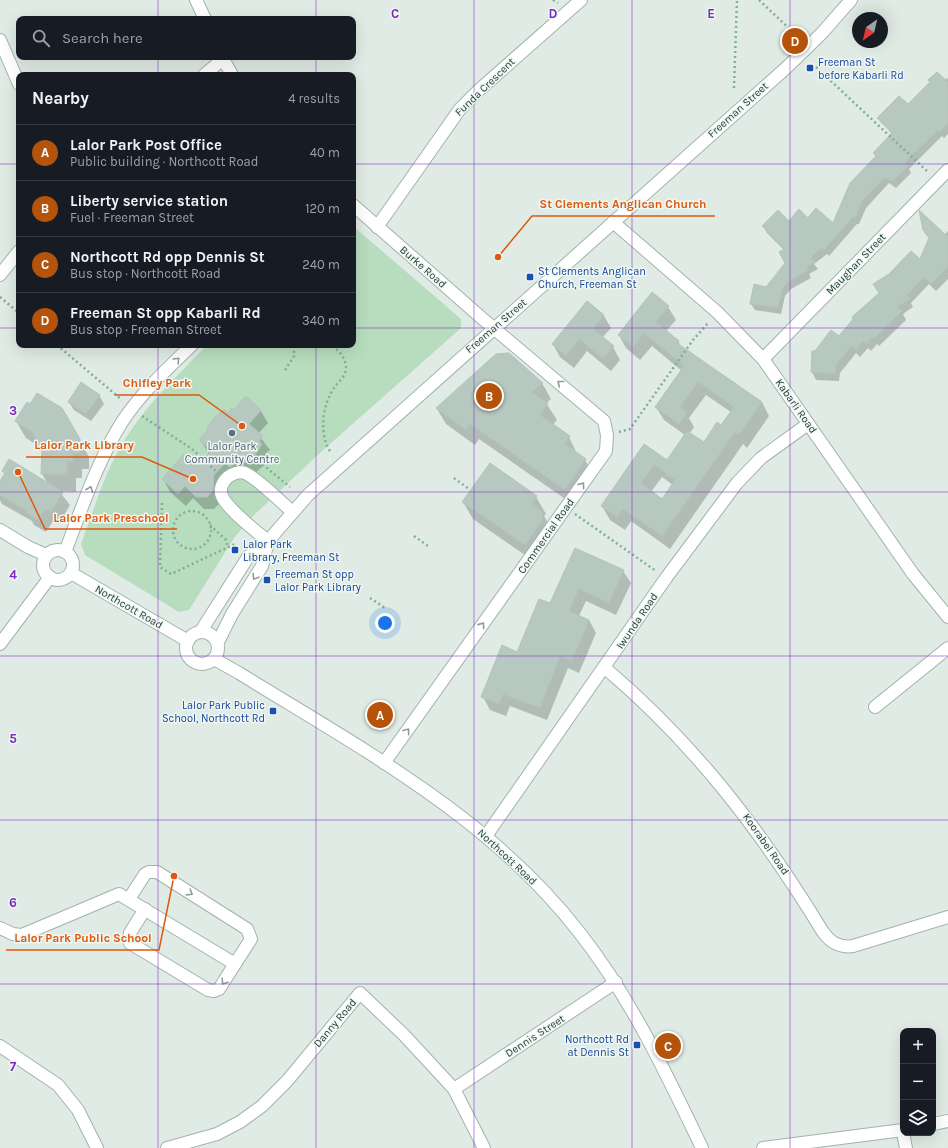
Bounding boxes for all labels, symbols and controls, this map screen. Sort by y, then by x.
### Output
text: C [391,6,399,21]
text: D [549,6,558,21]
text: E [707,6,715,21]
north arrow [852,12,888,48]
search box [16,16,356,60]
pin: D [782,26,808,56]
icon: search [30,27,52,49]
text: Search here [62,29,143,47]
street label: Funda Crescent [452,55,518,119]
place label: Freeman St before Kabarli Rd [818,56,904,82]
marker: Freeman St before Kabarli Rd [805,63,815,73]
street label: Freeman Street [705,79,771,141]
text: Nearby [32,88,89,108]
text: 4 results [288,91,340,106]
text: Lalor Park Post Office [70,136,222,154]
text: A [41,145,49,160]
text: 40 m [310,145,340,160]
text: Public building · Northcott Road [70,154,258,169]
text: Liberty service station [70,192,228,210]
callout: St Clements Anglican Church [532,192,715,216]
text: St Clements Anglican Church [540,197,706,211]
text: B [41,201,49,216]
text: 120 m [305,201,340,216]
text: Fuel · Freeman Street [70,210,194,225]
street label: Maughan Street [823,231,889,297]
street label: Burke Road [397,243,449,291]
text: Northcott Rd opp Dennis St [70,248,265,266]
text: C [41,257,49,272]
text: 240 m [302,257,340,272]
place label: St Clements Anglican Church, Freeman St [538,265,646,291]
text: Bus stop · Northcott Road [70,266,221,281]
marker: St Clements Anglican Church, Freeman St [525,272,535,282]
street label: Freeman Street [463,296,529,356]
text: Freeman St opp Kabarli Rd [70,304,261,322]
text: D [41,313,49,328]
text: 340 m [302,313,340,328]
text: Bus stop · Freeman Street [70,322,222,337]
one-way arrow [172,357,180,365]
callout: Chifley Park [115,371,199,395]
text: Chifley Park [123,376,191,390]
street label: Kabarli Road [772,376,820,436]
pin: B [476,381,502,411]
one-way arrow [558,381,565,388]
text: 3 [9,403,17,418]
marker: Lalor Park Community Centre [227,428,237,438]
callout: Lalor Park Library [26,433,142,457]
text: Lalor Park Library [34,438,134,452]
place label: Lalor Park Community Centre [185,440,280,466]
one-way arrow [577,482,585,489]
one-way arrow [85,486,93,494]
street label: Commercial Road [515,496,577,576]
callout: Lalor Park Preschool [45,505,177,529]
text: Lalor Park Preschool [53,511,169,525]
place label: Lalor Park Library, Freeman St [243,538,339,564]
marker: Lalor Park Library, Freeman St [230,545,240,555]
text: 4 [9,567,17,582]
place label: Freeman St opp Lalor Park Library [275,568,361,594]
one-way arrow [252,573,260,580]
marker: Freeman St opp Lalor Park Library [262,575,272,585]
street label: Northcott Road [93,582,165,632]
street label: Iwunda Road [613,590,661,652]
your location [375,613,395,633]
one-way arrow [478,623,485,630]
place label: Lalor Park Public School, Northcott Rd [162,699,265,725]
pin: A [367,700,393,730]
marker: Lalor Park Public School, Northcott Rd [268,706,278,716]
one-way arrow [402,728,410,735]
text: 5 [9,731,17,746]
street label: Koorabel Road [740,811,792,877]
street label: Northcott Road [475,826,539,888]
one-way arrow [186,888,193,896]
text: 6 [9,895,17,910]
callout: Lalor Park Public School [6,926,159,950]
text: Lalor Park Public School [14,931,152,945]
one-way arrow [221,978,229,985]
street label: Danny Road [311,996,359,1050]
street label: Dennis Street [503,1012,567,1060]
map controls [900,1028,936,1136]
button: + [900,1028,936,1064]
pin: C [655,1031,681,1061]
place label: Northcott Rd at Dennis St [565,1033,629,1059]
marker: Northcott Rd at Dennis St [632,1040,642,1050]
text: 7 [10,1059,17,1074]
button: − [900,1064,936,1100]
button: layers [900,1100,936,1136]

